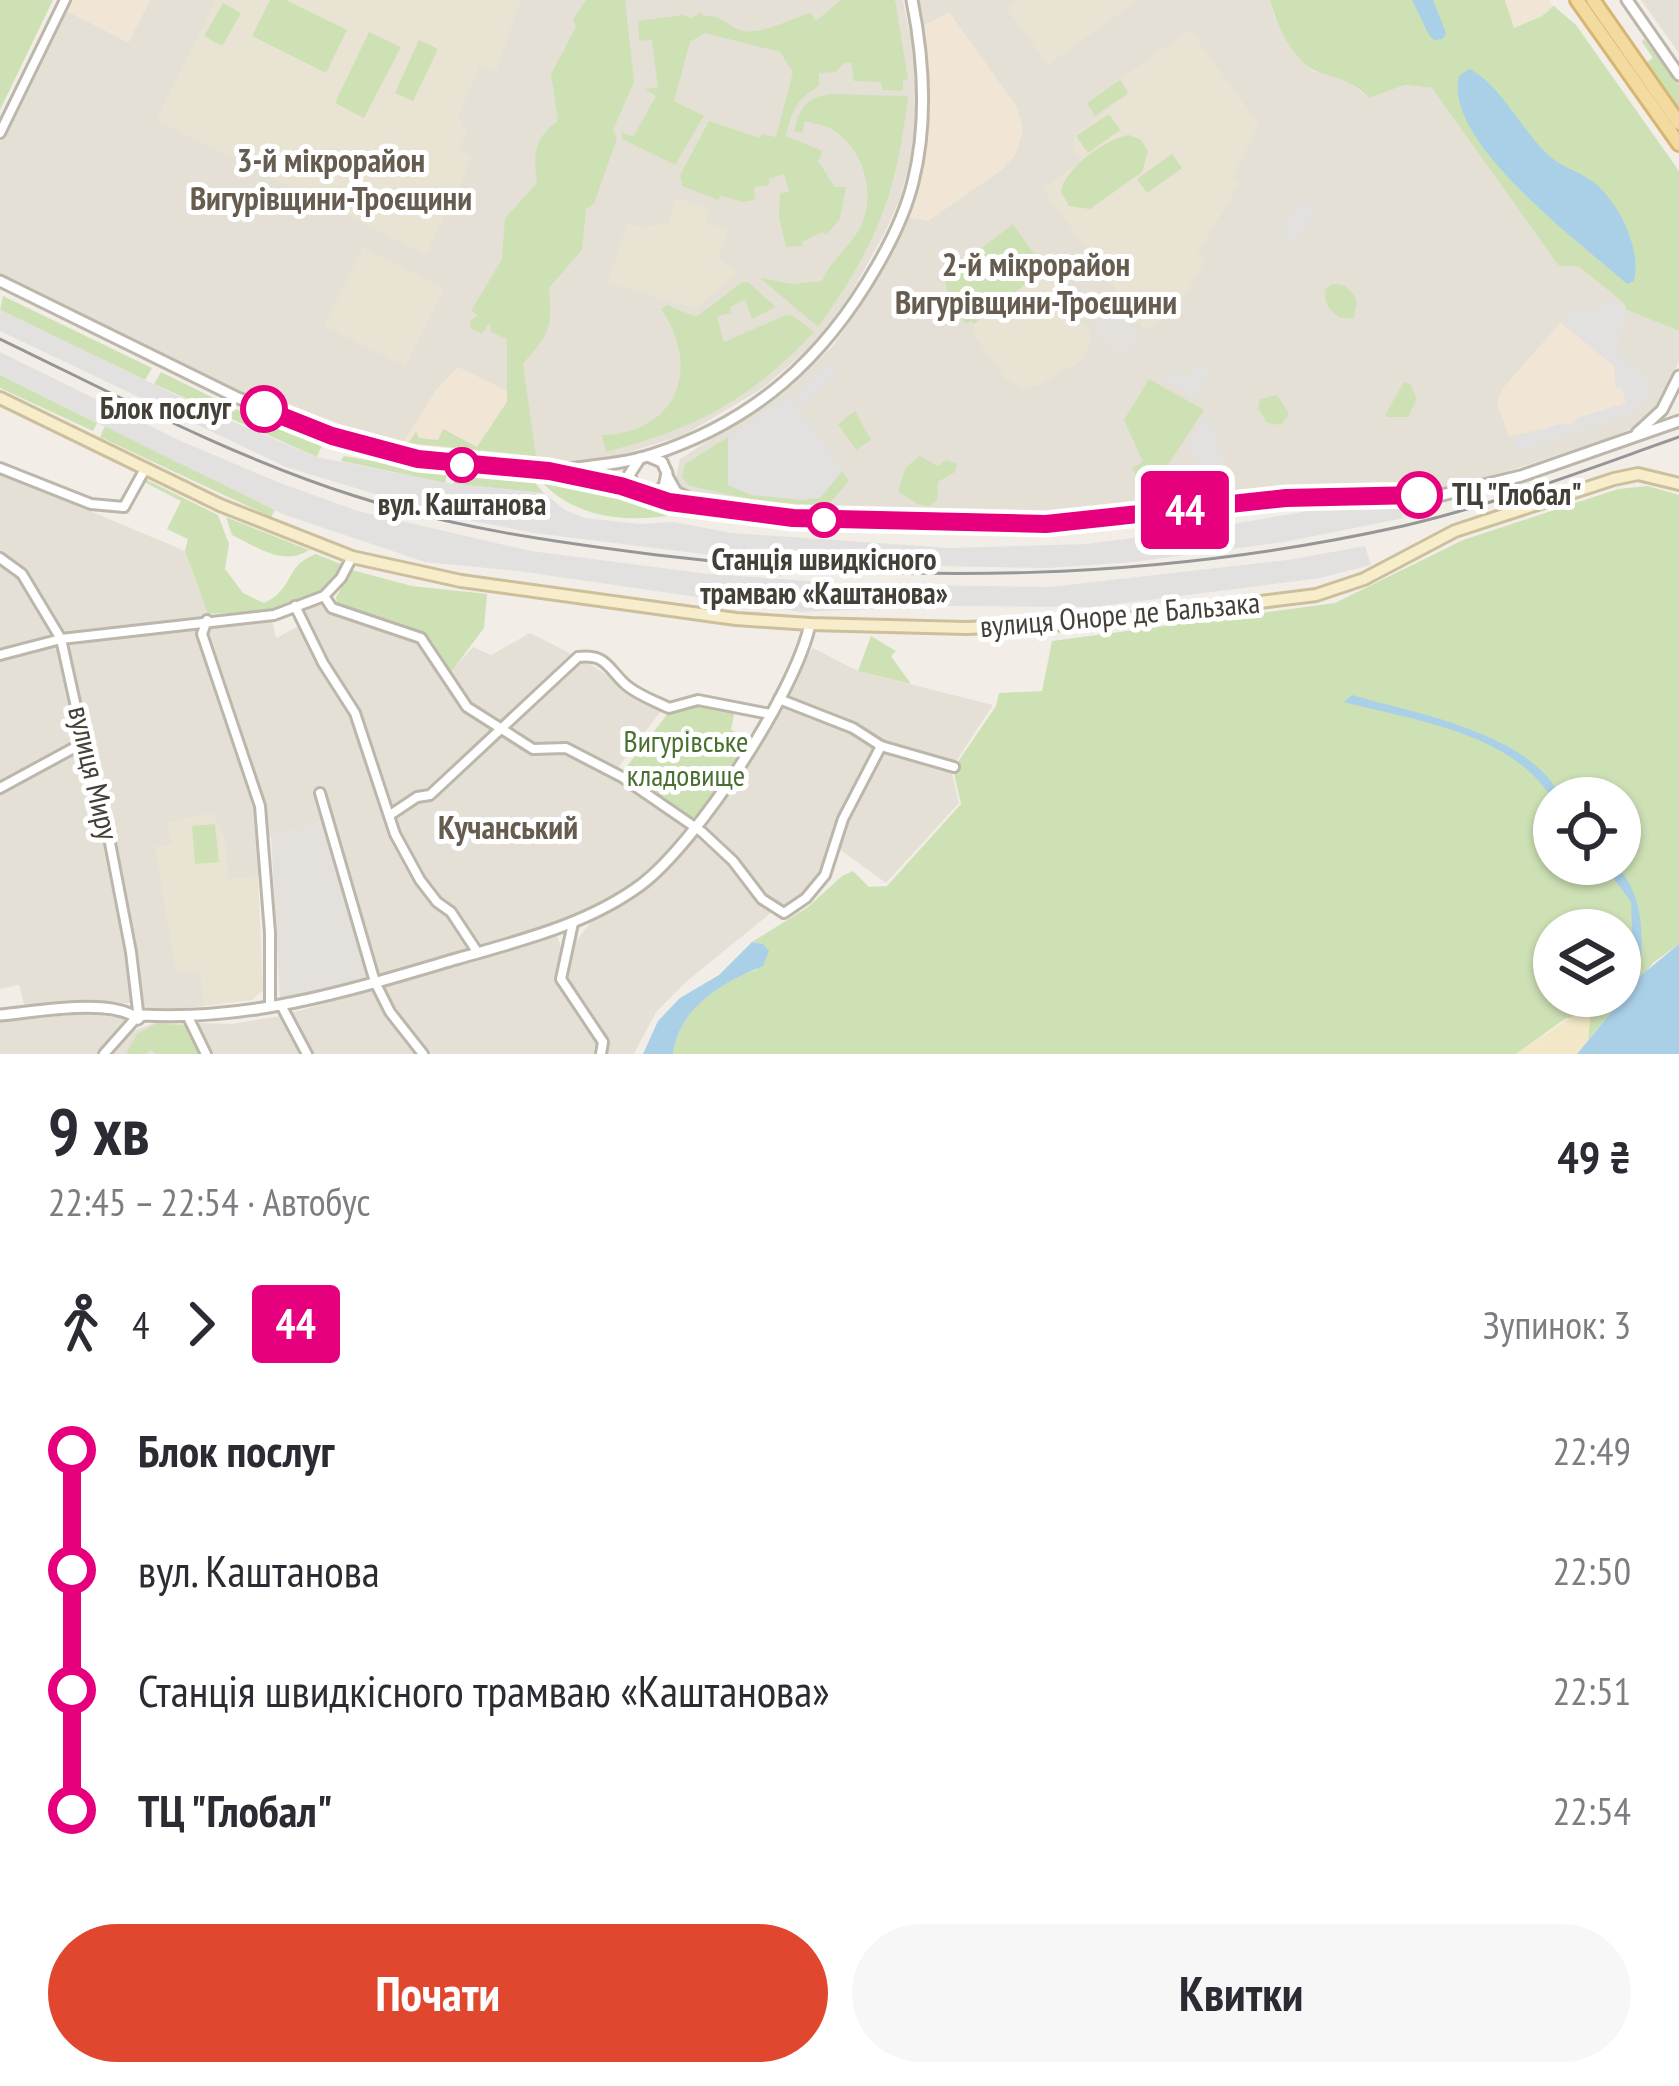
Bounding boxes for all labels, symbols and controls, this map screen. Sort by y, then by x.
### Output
district label: 3-й мікрорайон Вигурівщини-Троєщини [190,138,472,219]
district label: 2-й мікрорайон Вигурівщини-Троєщини [895,242,1177,323]
marker: Блок послуг [242,387,286,431]
place label: Блок послуг [100,388,232,427]
marker: вул. Каштанова [446,449,478,481]
line badge: 44 [1131,471,1239,549]
marker: ТЦ "Глобал" [1397,473,1441,517]
place label: ТЦ "Глобал" [1452,474,1582,513]
text: 44 [1165,482,1205,537]
place label: вул. Каштанова [378,484,546,523]
marker: Станція швидкісного трамваю «Каштанова» [808,504,840,536]
place label: Станція швидкісного трамваю «Каштанова» [700,539,948,612]
street label: вулиця Оноре де Бальзака [978,582,1261,645]
street label: вулиця Миру [60,702,129,844]
park label: Вигурівське кладовище [624,721,748,794]
map controls [1533,777,1641,1017]
button: locate [1533,777,1641,885]
district label: Кучанський [438,805,578,848]
button: layers [1533,909,1641,1017]
text: 9 хв [48,1088,150,1173]
text: 49 ₴ [1557,1127,1631,1185]
text: 22:45 – 22:54 · Автобус [48,1176,370,1227]
icon: walk [48,1291,114,1357]
icon: forward [168,1291,234,1357]
text: 44 [276,1296,316,1351]
text: 4 [132,1299,150,1350]
text: Зупинок: 3 [1483,1299,1631,1350]
text: Блок послуг [138,1421,334,1479]
text: 22:49 [1553,1425,1631,1476]
text: вул. Каштанова [138,1541,380,1599]
text: 22:50 [1553,1545,1631,1596]
text: Станція швидкісного трамваю «Каштанова» [138,1661,830,1719]
text: 22:51 [1553,1665,1631,1716]
text: ТЦ "Глобал" [138,1781,333,1839]
text: 22:54 [1553,1785,1631,1836]
button: Почати [48,1924,828,2062]
button: Квитки [852,1924,1631,2062]

